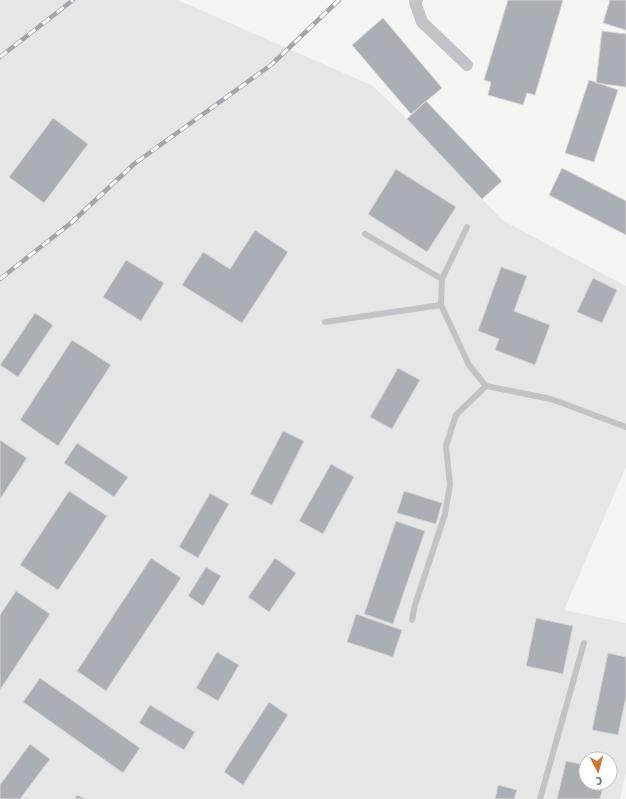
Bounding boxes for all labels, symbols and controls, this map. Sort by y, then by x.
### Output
north arrow [578,751,618,791]
text: С [595,774,603,787]

